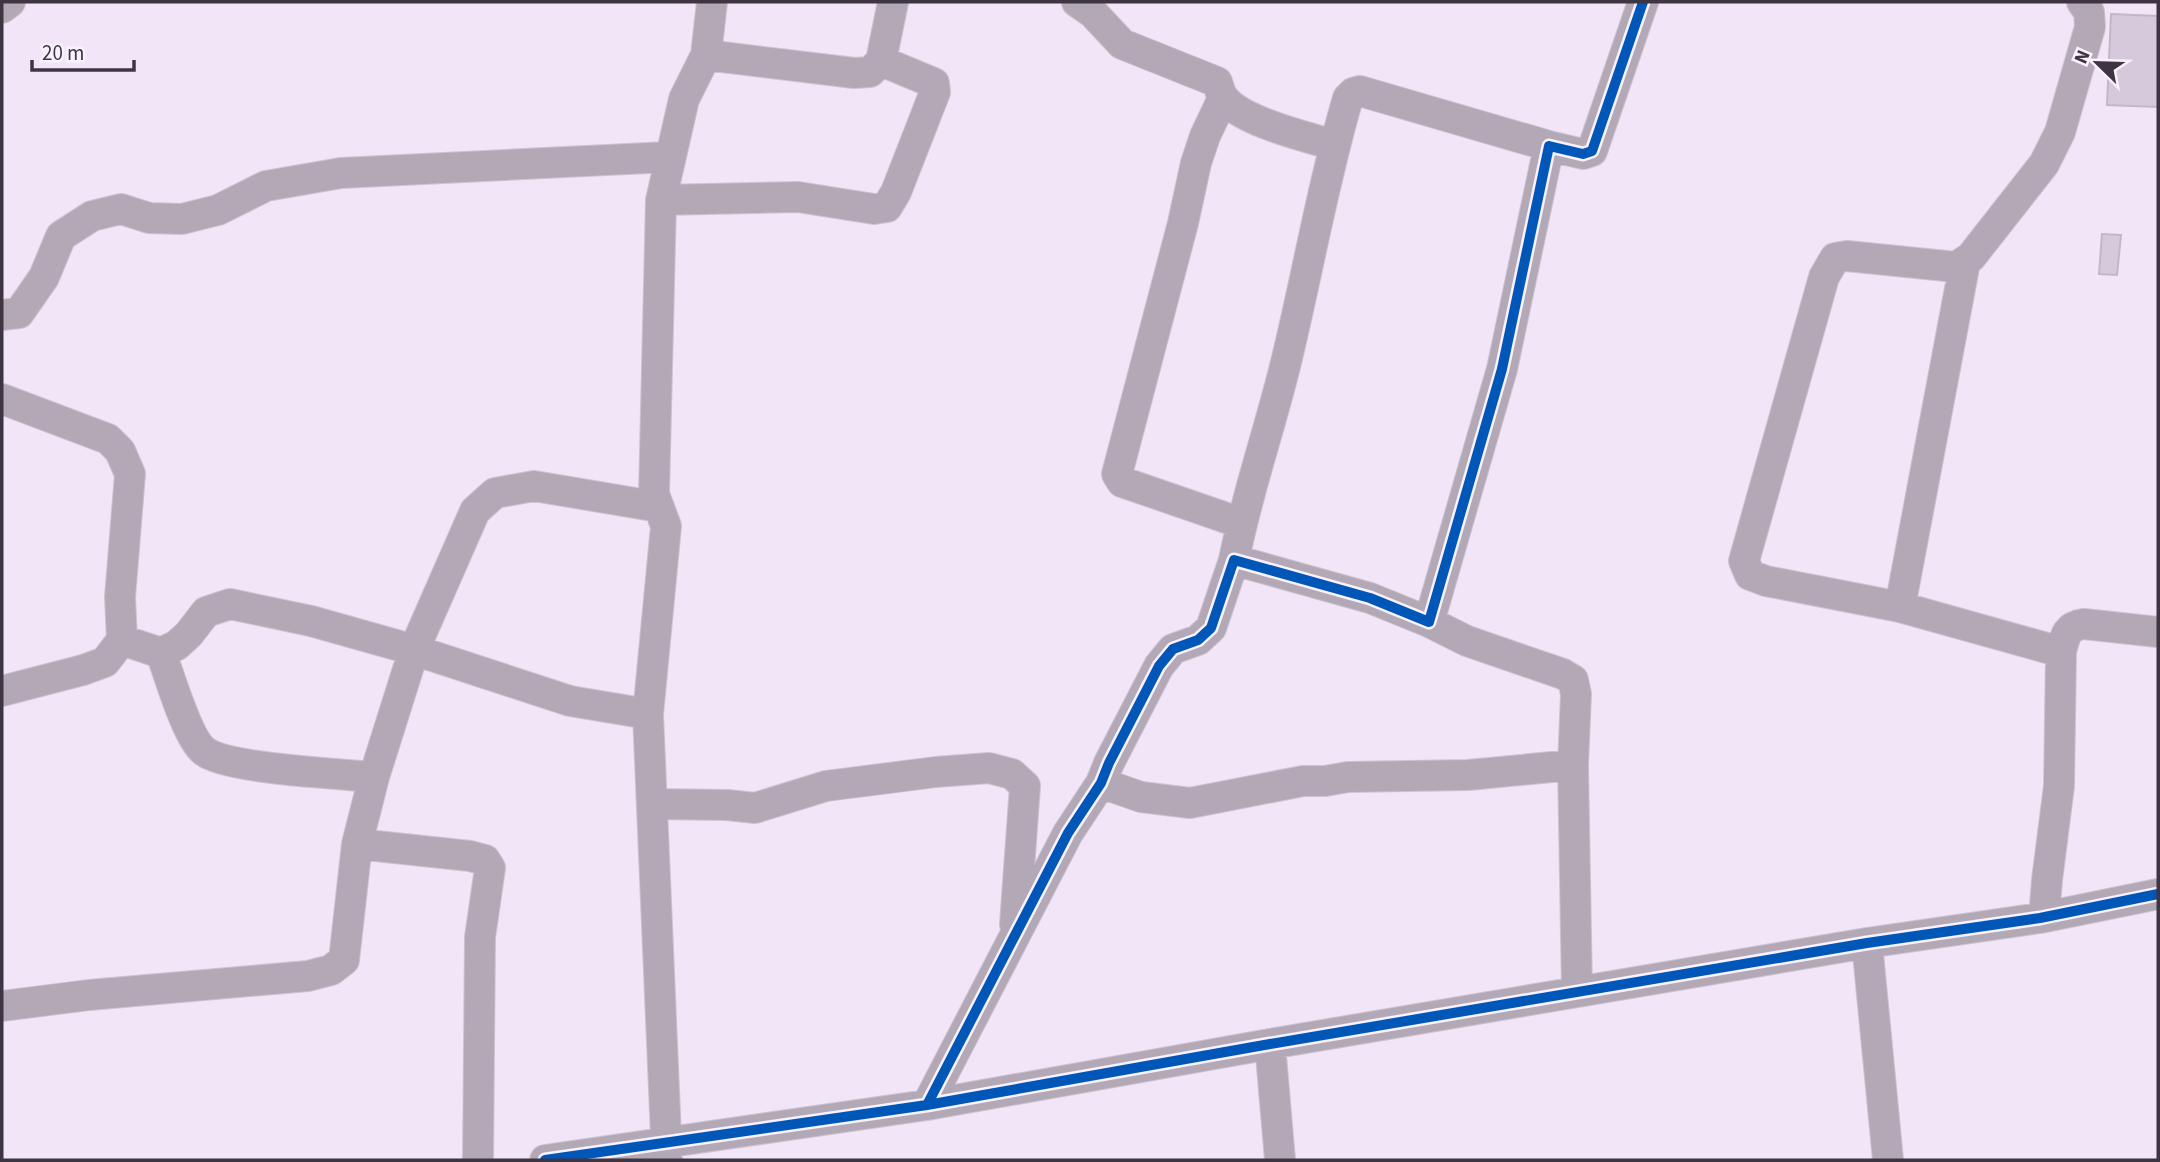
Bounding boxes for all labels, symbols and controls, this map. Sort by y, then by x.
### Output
scale bar [32,28,133,72]
north arrow [2062,28,2132,98]
text: 20 m [42,38,84,68]
text: N [2068,46,2098,68]

